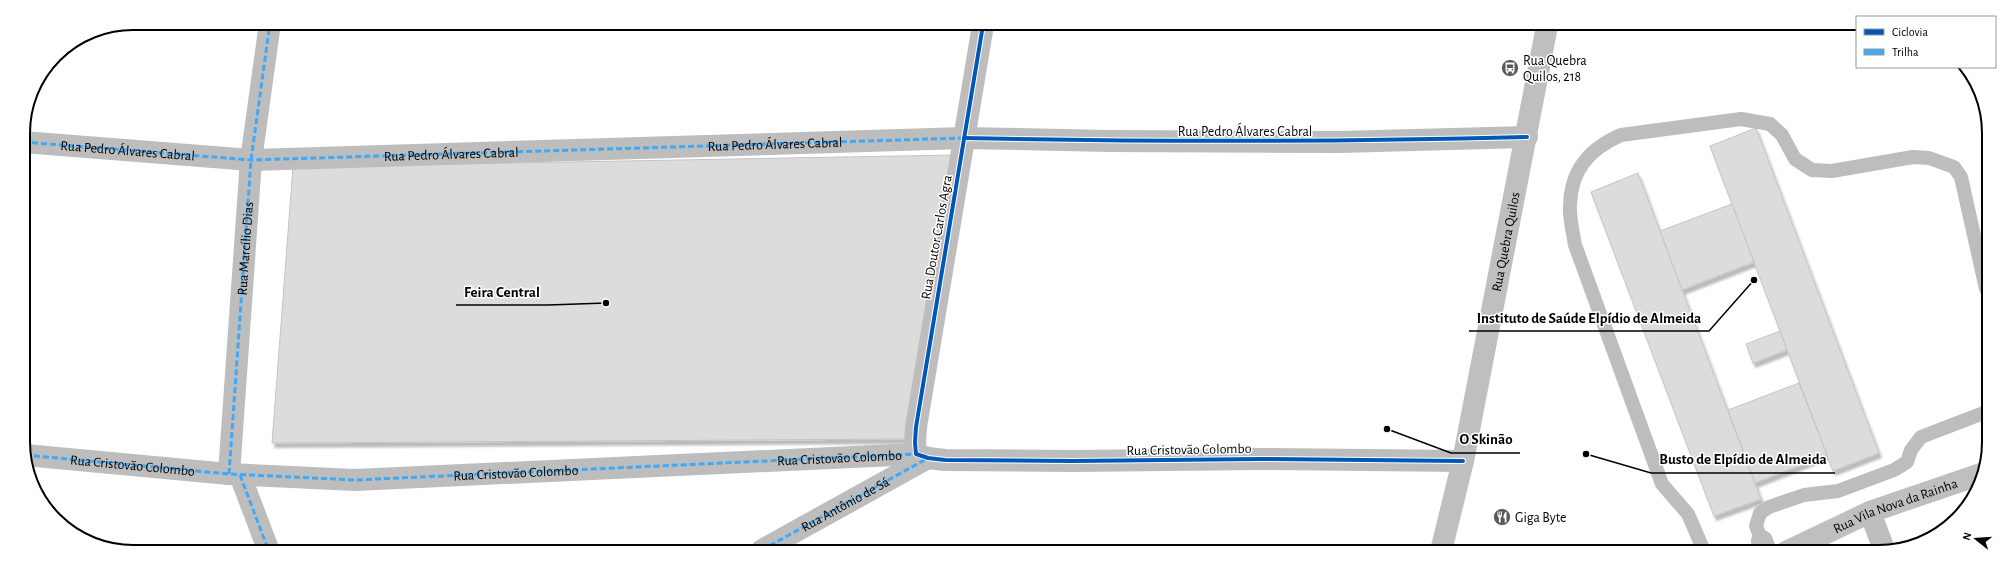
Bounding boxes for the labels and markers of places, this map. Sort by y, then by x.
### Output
place label: Rua Quebra Quilos, 218 [1523,54,1587,84]
bus stop icon: Rua Quebra Quilos, 218 [1500,58,1520,78]
callout: Feira Central [456,278,548,305]
callout: Instituto de Saúde Elpídio de Almeida [1469,304,1709,331]
callout: O Skinão [1451,426,1520,453]
callout: Busto de Elpídio de Almeida [1651,446,1835,473]
restaurant icon: Giga Byte [1492,507,1512,527]
place label: Giga Byte [1515,511,1566,525]

